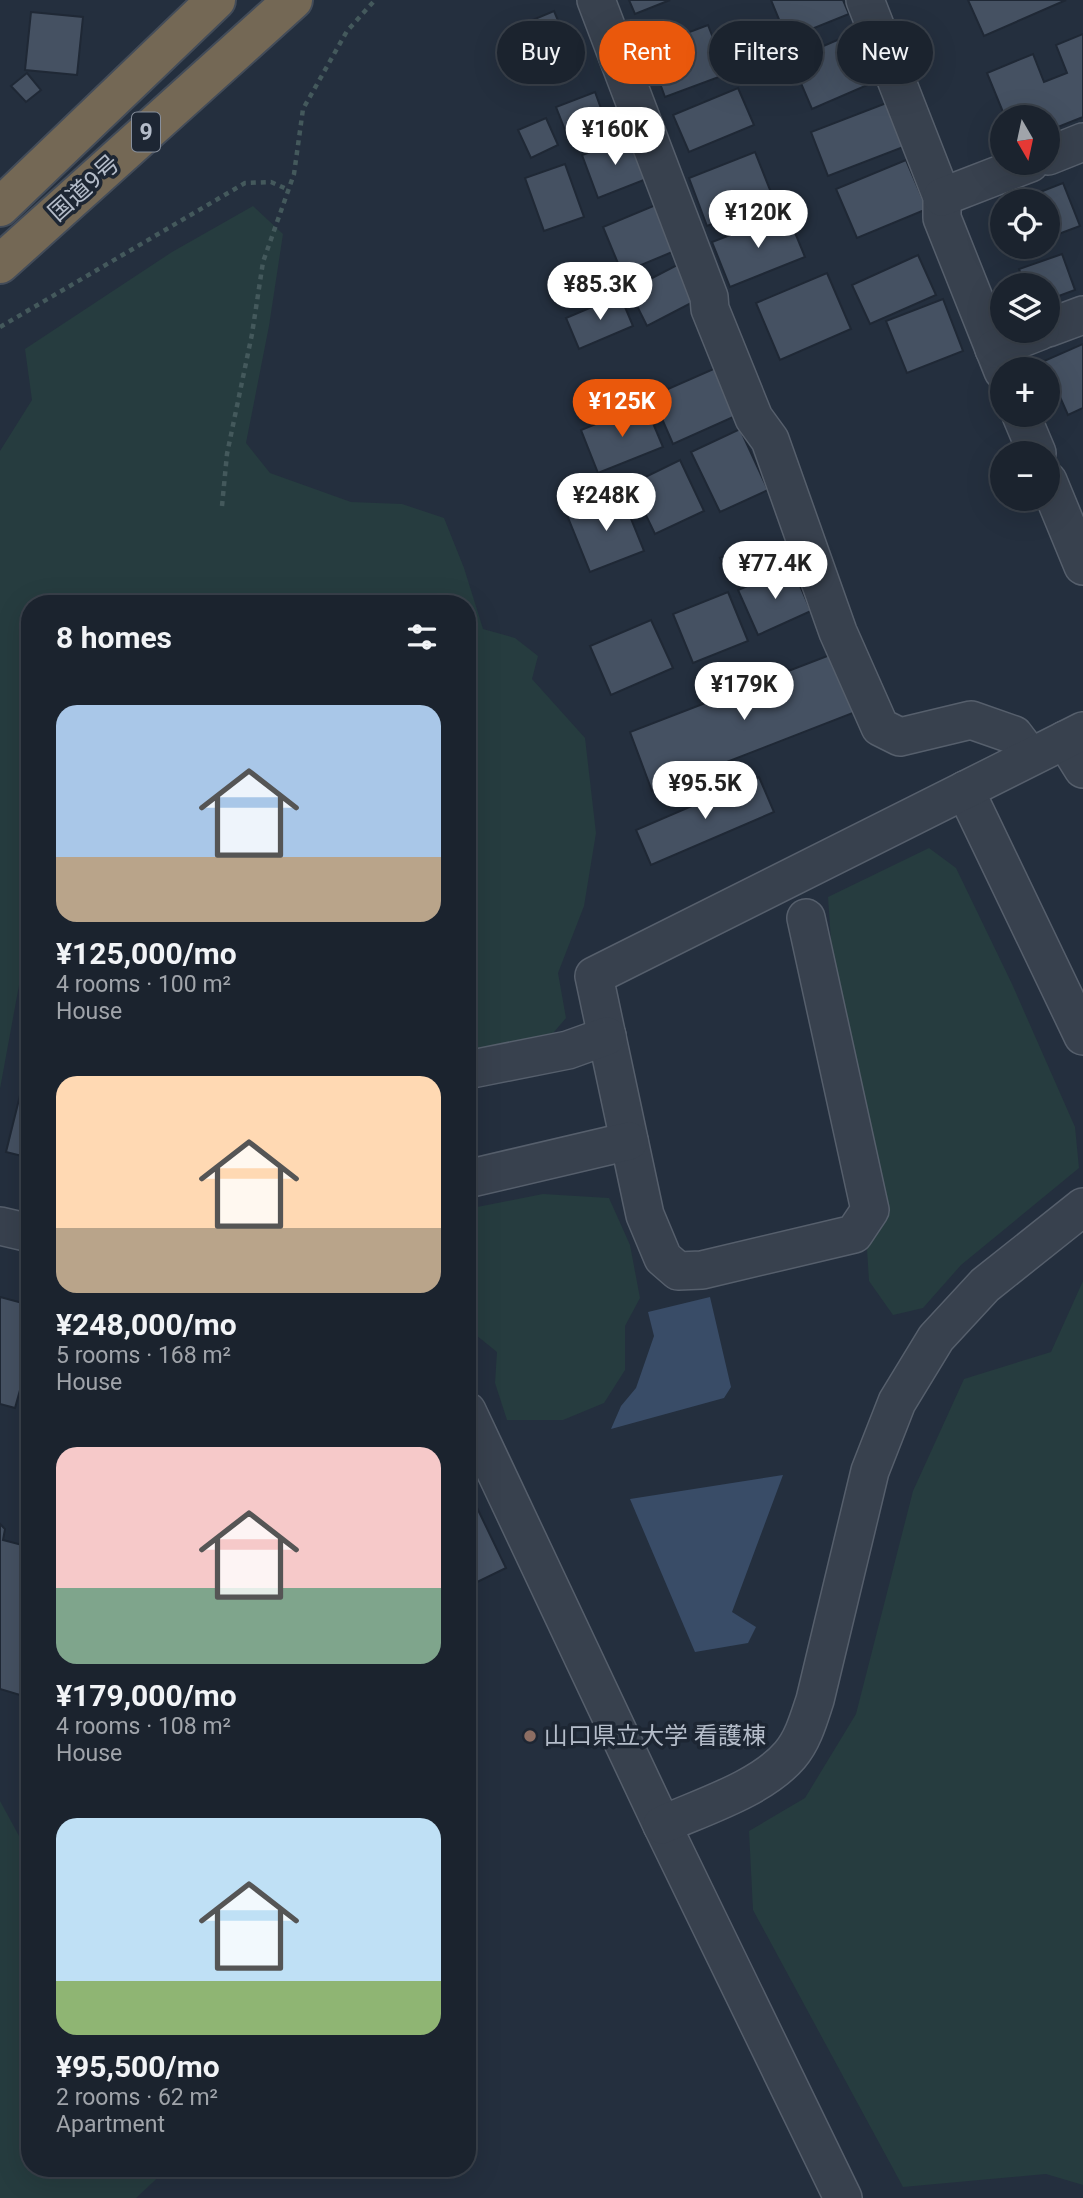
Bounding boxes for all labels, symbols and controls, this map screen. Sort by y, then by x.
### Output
chip: Buy [497,21,585,84]
chip: Rent [599,21,695,84]
chip: Filters [709,21,823,84]
chip: New [837,21,933,84]
north arrow [990,105,1060,175]
map controls [990,105,1060,511]
pin: ¥160K [566,108,664,167]
road number: 9 [132,113,160,152]
text: ¥160K [582,116,648,143]
street label: 国道9号 [43,149,125,227]
button: locate [990,189,1060,259]
pin: ¥120K [709,190,807,250]
text: ¥120K [725,199,791,226]
pin: ¥85.3K [543,262,657,322]
text: ¥85.3K [563,271,637,298]
button: layers [990,273,1060,343]
button: + [990,357,1060,427]
pin: ¥125K [573,380,671,439]
text: ¥125K [589,388,655,415]
button: − [990,441,1060,511]
pin: ¥248K [557,474,655,533]
text: ¥248K [573,482,639,509]
pin: ¥77.4K [718,542,832,601]
text: ¥77.4K [738,550,812,577]
icon: filters [403,618,441,656]
text: 8 homes [56,620,172,655]
pin: ¥179K [695,662,793,722]
text: ¥179K [711,671,777,698]
icon: home [186,750,312,876]
pin: ¥95.5K [648,762,762,821]
text: ¥95.5K [668,770,742,797]
text: ¥125,000/mo [56,936,237,971]
text: 4 rooms · 100 m² [56,971,231,998]
text: House [56,998,122,1025]
icon: home [186,1121,312,1247]
text: ¥248,000/mo [56,1307,237,1342]
text: 5 rooms · 168 m² [56,1342,231,1369]
text: House [56,1369,122,1396]
icon: home [186,1492,312,1618]
text: ¥179,000/mo [56,1678,237,1713]
text: 4 rooms · 108 m² [56,1713,231,1740]
place label: 山口県立大学 看護棟 [544,1722,766,1750]
marker: 山口県立大学 看護棟 [522,1728,538,1744]
text: House [56,1740,122,1767]
icon: home [186,1863,312,1989]
text: ¥95,500/mo [56,2049,220,2084]
text: 2 rooms · 62 m² [56,2084,218,2111]
text: Apartment [56,2111,165,2138]

